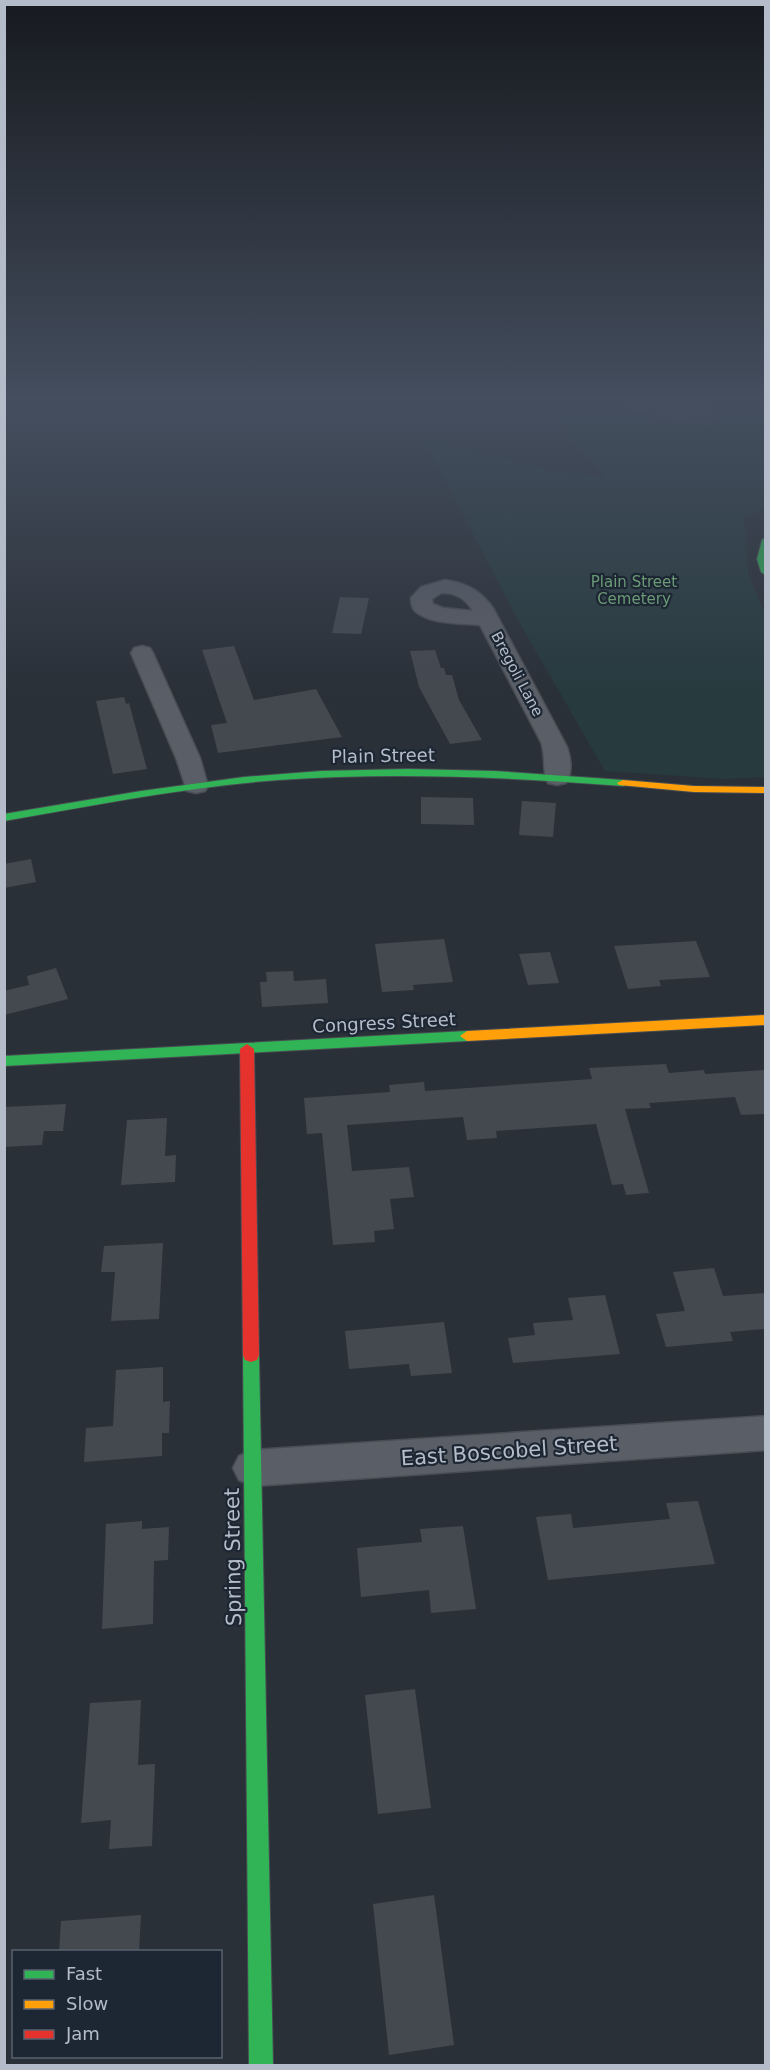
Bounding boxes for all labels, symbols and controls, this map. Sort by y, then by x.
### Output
park label: Plain Street Cemetery [591,573,677,608]
street label: Bregoli Lane [487,629,547,719]
street label: Plain Street [331,744,435,767]
street label: Congress Street [312,1008,456,1037]
street label: East Boscobel Street [400,1431,618,1471]
street label: Spring Street [220,1488,246,1626]
legend [12,1950,222,2058]
text: Fast [66,1963,102,1984]
text: Slow [66,1993,108,2014]
text: Jam [65,2023,100,2044]

